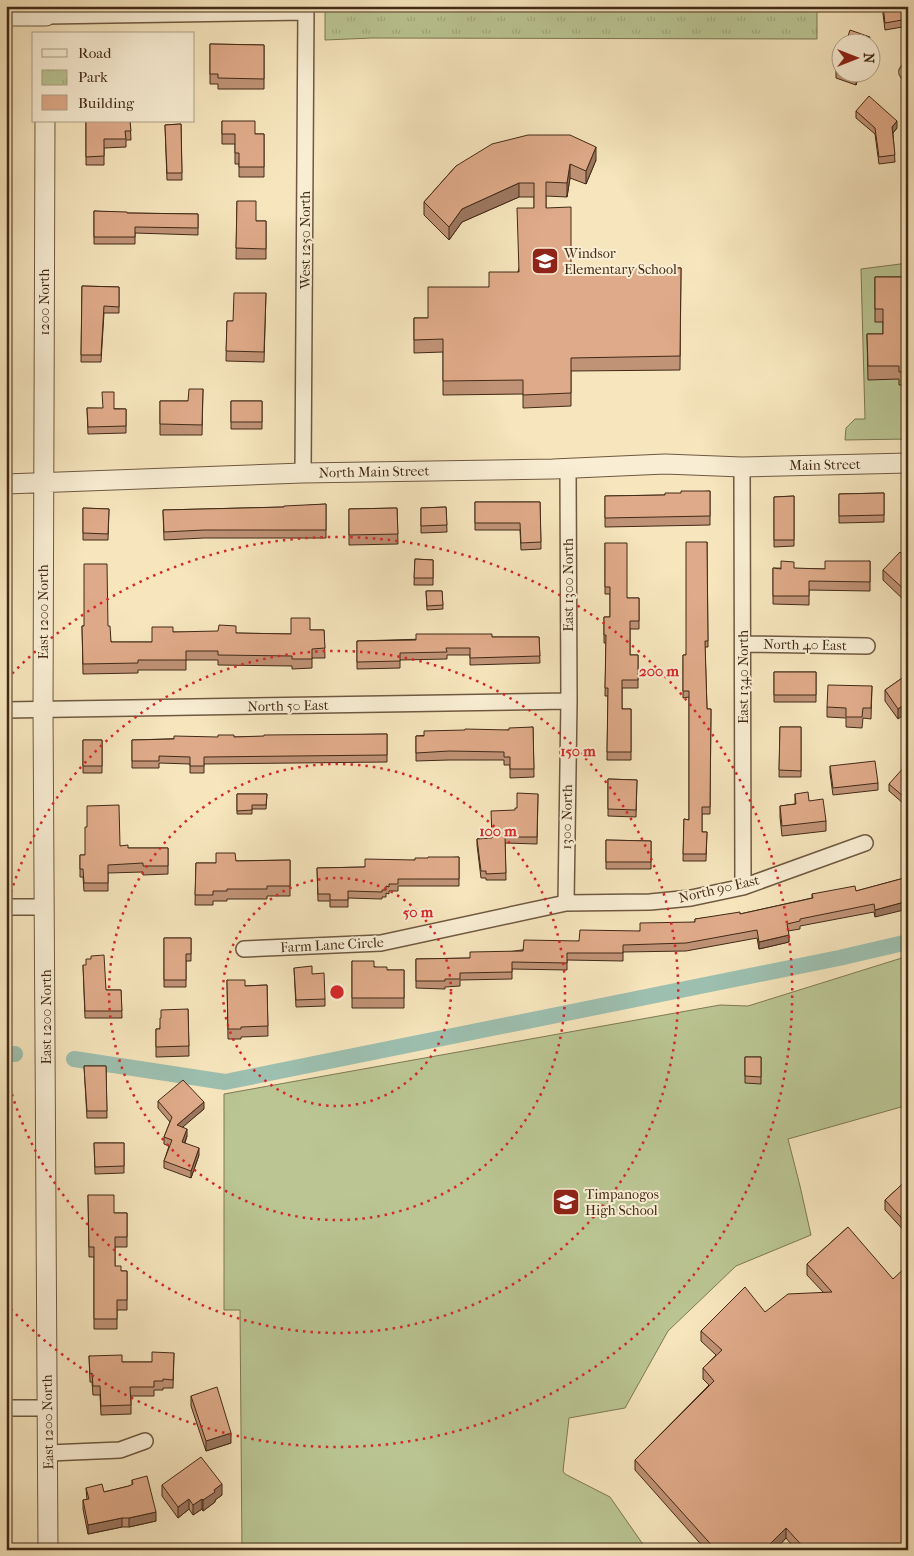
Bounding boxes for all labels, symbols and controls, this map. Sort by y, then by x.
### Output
legend [32,32,195,122]
north arrow [832,32,882,82]
text: Road [78,44,112,62]
text: N [860,53,877,64]
text: Park [78,68,108,86]
text: Building [78,94,135,112]
street label: West 1250 North [297,191,314,290]
place label: Windsor Elementary School [563,245,677,278]
school or university icon: Windsor Elementary School [530,246,560,276]
street label: 1200 North [36,268,53,335]
street label: Main Street [789,456,861,474]
street label: North Main Street [318,463,430,481]
street label: East 1300 North [560,538,577,632]
street label: East 1200 North [35,564,52,660]
street label: East 1340 North [735,630,752,724]
street label: North 40 East [763,636,847,654]
text: 200 m [639,662,679,680]
street label: North 50 East [247,697,329,715]
text: 150 m [560,742,596,760]
street label: 1300 North [558,784,576,850]
text: 100 m [479,822,517,840]
street label: North 90 East [677,871,761,907]
text: 50 m [403,903,434,921]
street label: Farm Lane Circle [280,934,384,956]
street label: East 1200 North [38,969,55,1065]
centre of rings [328,983,346,1001]
place label: Timpanogos High School [585,1186,659,1219]
school or university icon: Timpanogos High School [551,1187,581,1217]
street label: East 1200 North [39,1374,57,1470]

